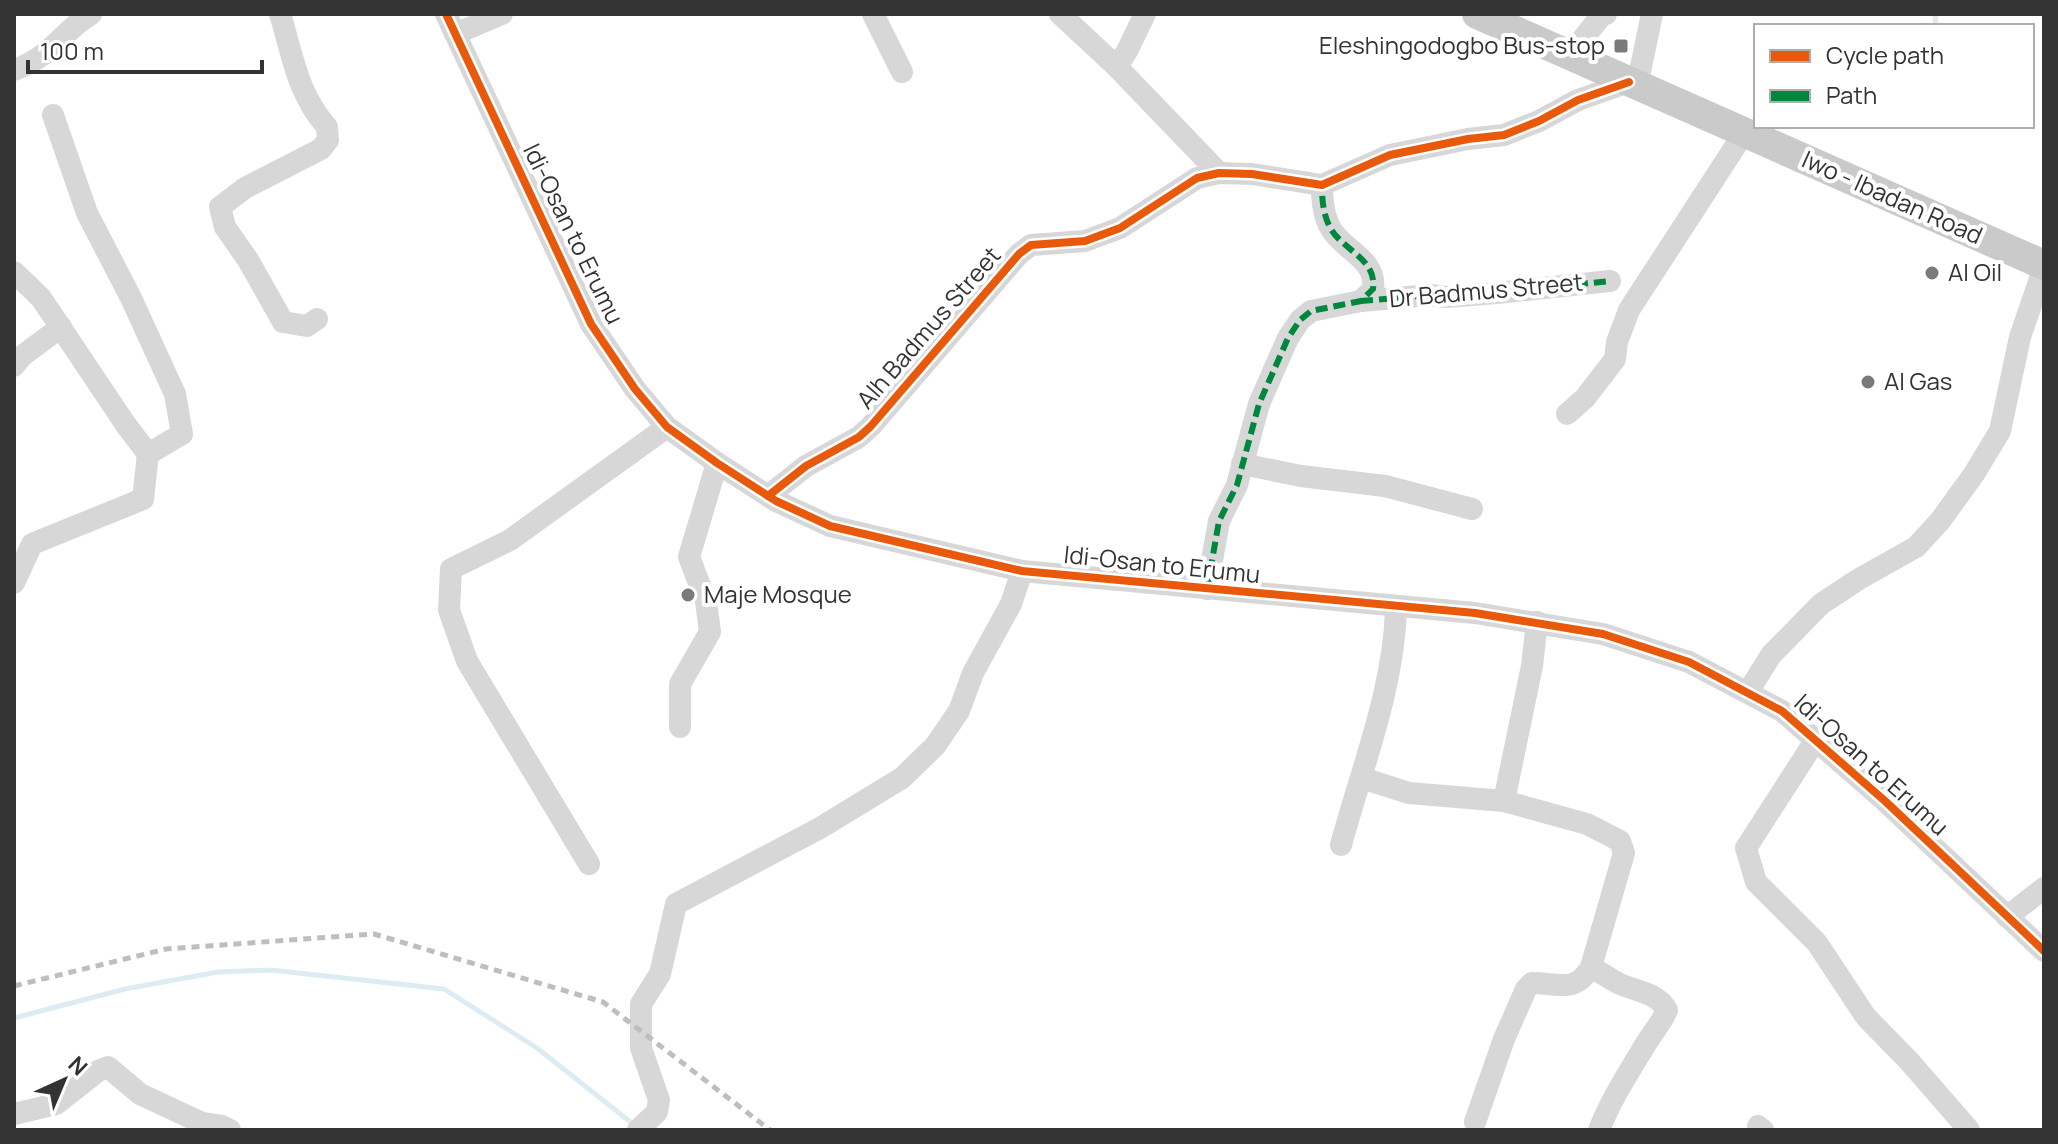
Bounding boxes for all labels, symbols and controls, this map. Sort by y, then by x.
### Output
scale bar [28,24,262,74]
legend [1754,24,2034,128]
place label: Eleshingodogbo Bus-stop [1319,28,1605,61]
text: 100 m [40,34,104,67]
marker: Eleshingodogbo Bus-stop [1612,37,1630,55]
text: Cycle path [1826,38,1944,71]
text: Path [1826,78,1877,111]
street label: Idi-Osan to Erumu [516,137,632,329]
street label: Iwo - Ibadan Road [1797,142,1988,251]
street label: Alh Badmus Street [848,239,1007,415]
place label: Al Oil [1948,255,2002,288]
marker: Al Oil [1923,264,1941,282]
street label: Dr Badmus Street [1388,265,1584,314]
place label: Al Gas [1884,364,1952,397]
marker: Al Gas [1859,373,1877,391]
street label: Idi-Osan to Erumu [1062,537,1262,590]
place label: Maje Mosque [704,577,852,610]
marker: Maje Mosque [679,586,697,604]
street label: Idi-Osan to Erumu [1788,686,1956,842]
north arrow [24,1040,104,1120]
text: N [62,1049,94,1082]

